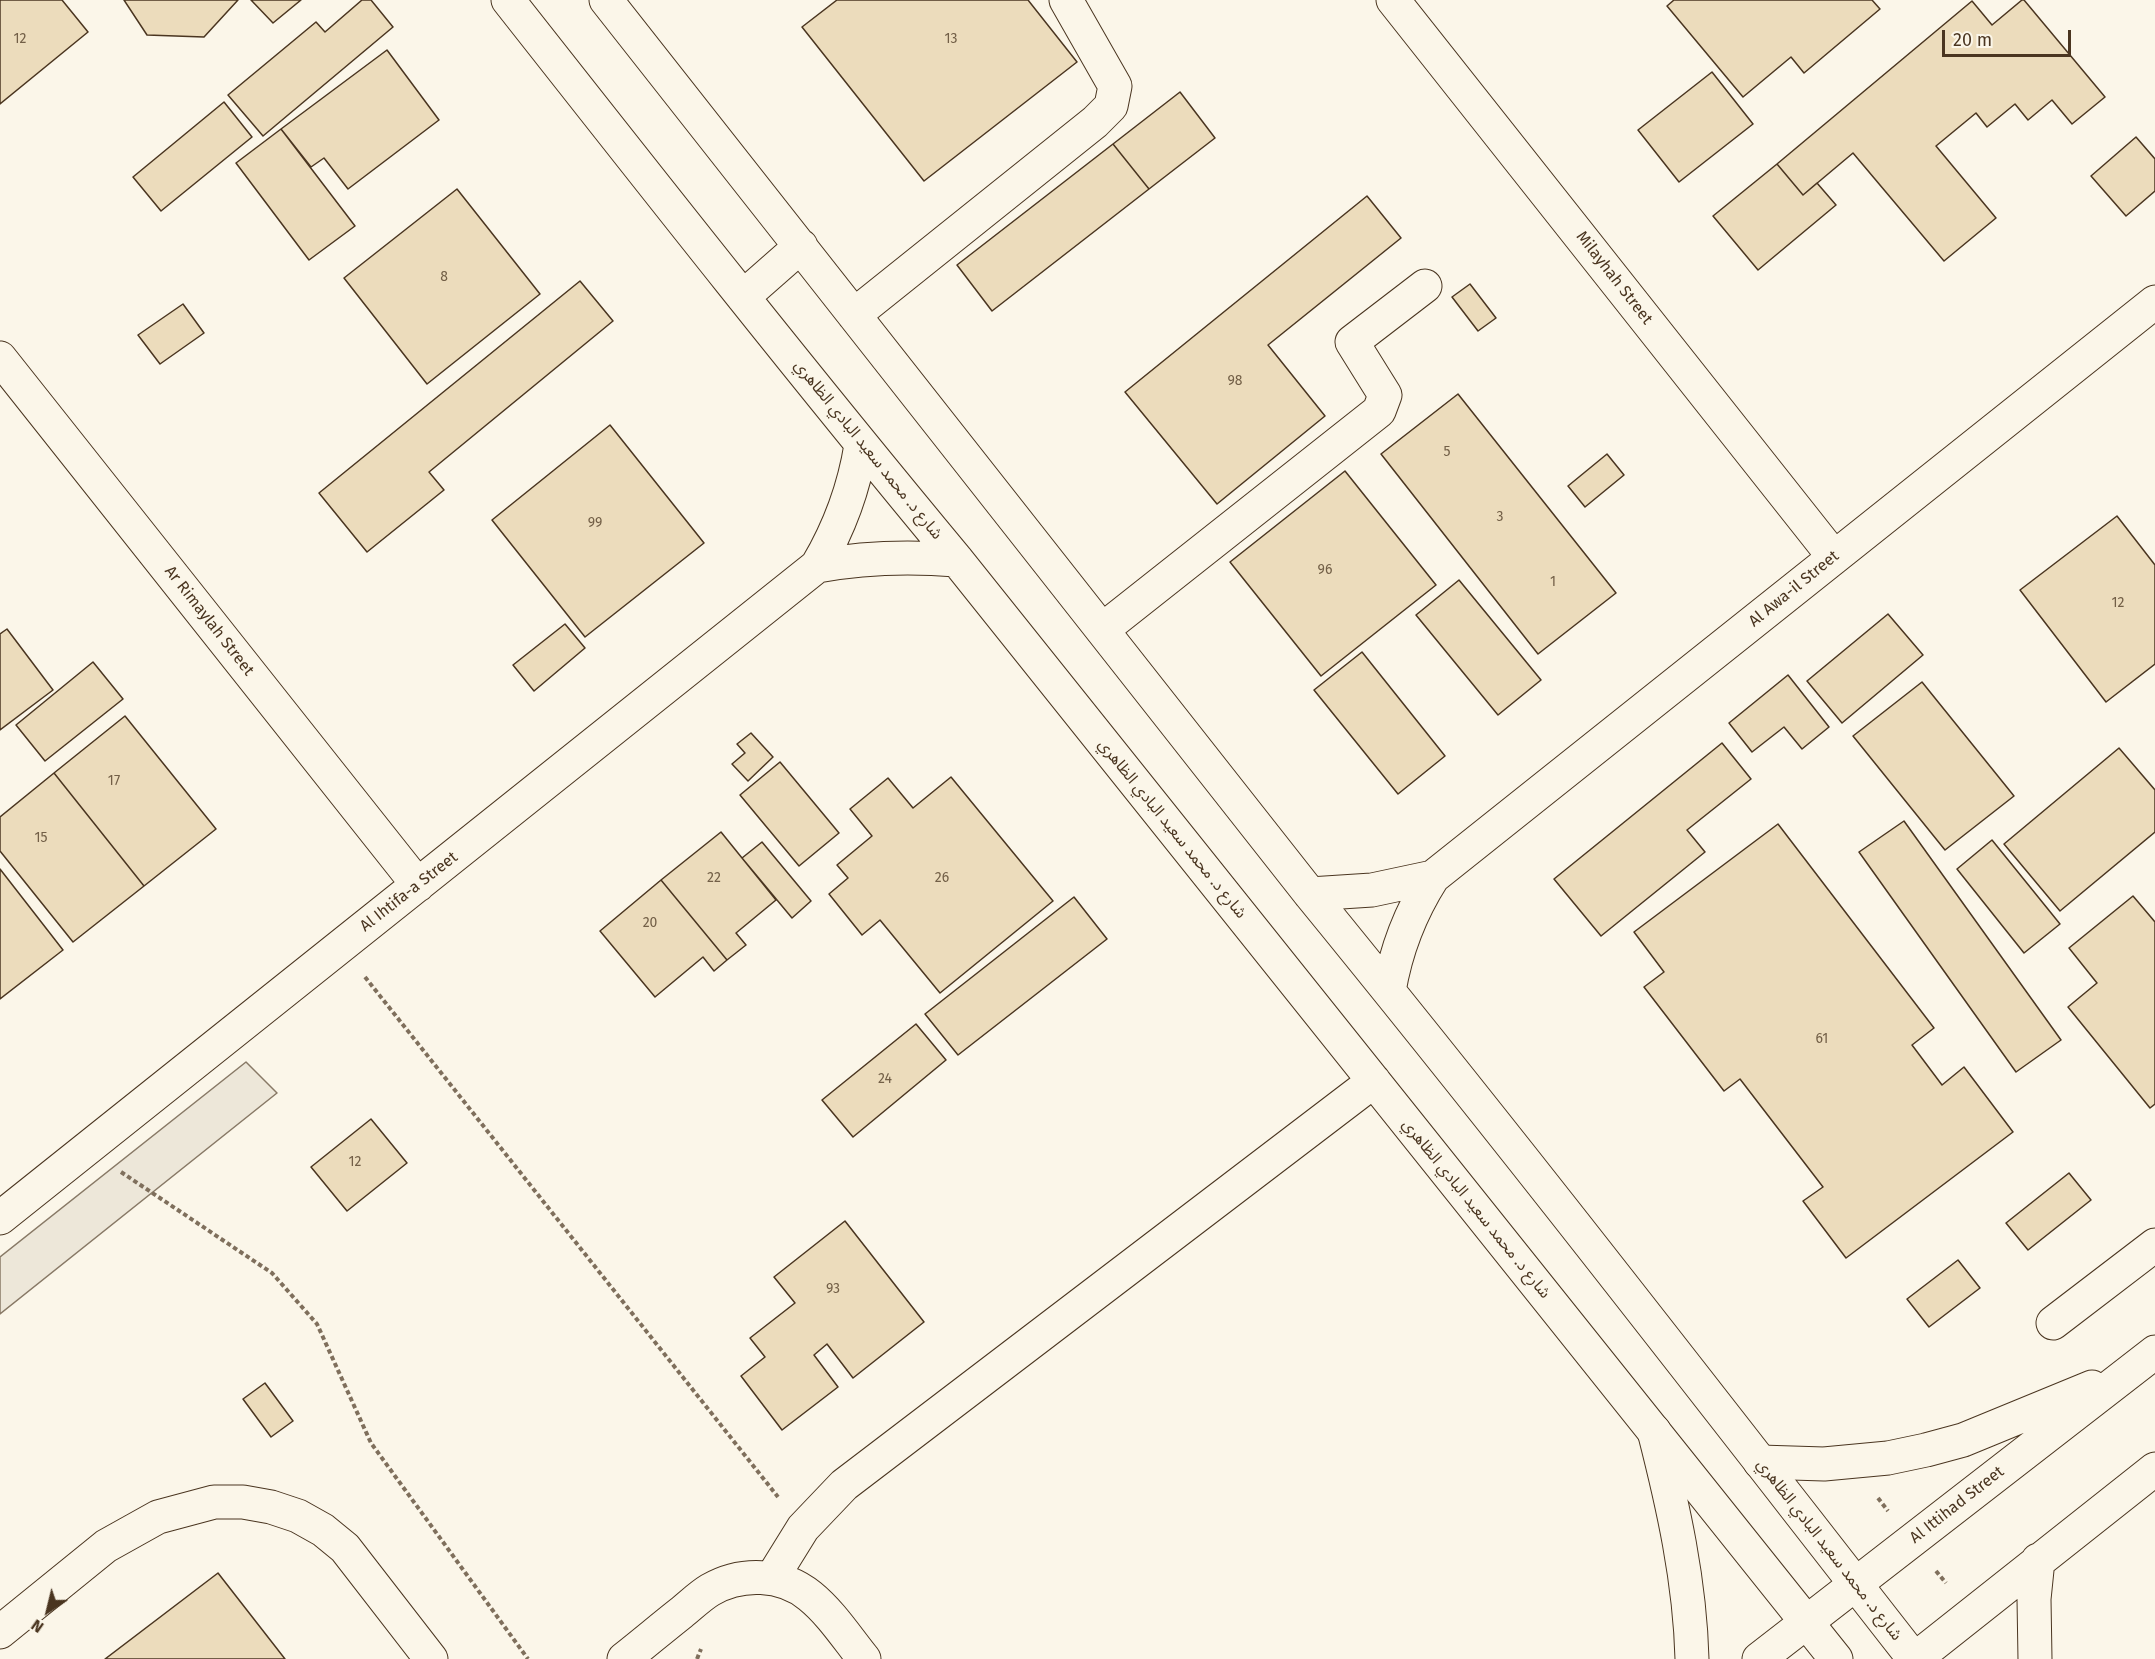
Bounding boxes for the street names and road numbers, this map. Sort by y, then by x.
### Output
street label: Milayhah Street [1572,228,1656,328]
street label: شارع د. محمد سعيد البادي الظاهري [790,356,946,544]
street label: Al Awa-il Street [1745,547,1843,631]
street label: Ar Rimaylah Street [160,562,258,680]
street label: شارع د. محمد سعيد البادي الظاهري [1094,735,1250,923]
street label: Al Ihtifa-a Street [356,848,462,936]
street label: شارع د. محمد سعيد البادي الظاهري [1398,1115,1554,1303]
street label: شارع د. محمد سعيد البادي الظاهري [1752,1455,1906,1645]
street label: Al Ittihad Street [1906,1462,2008,1548]

